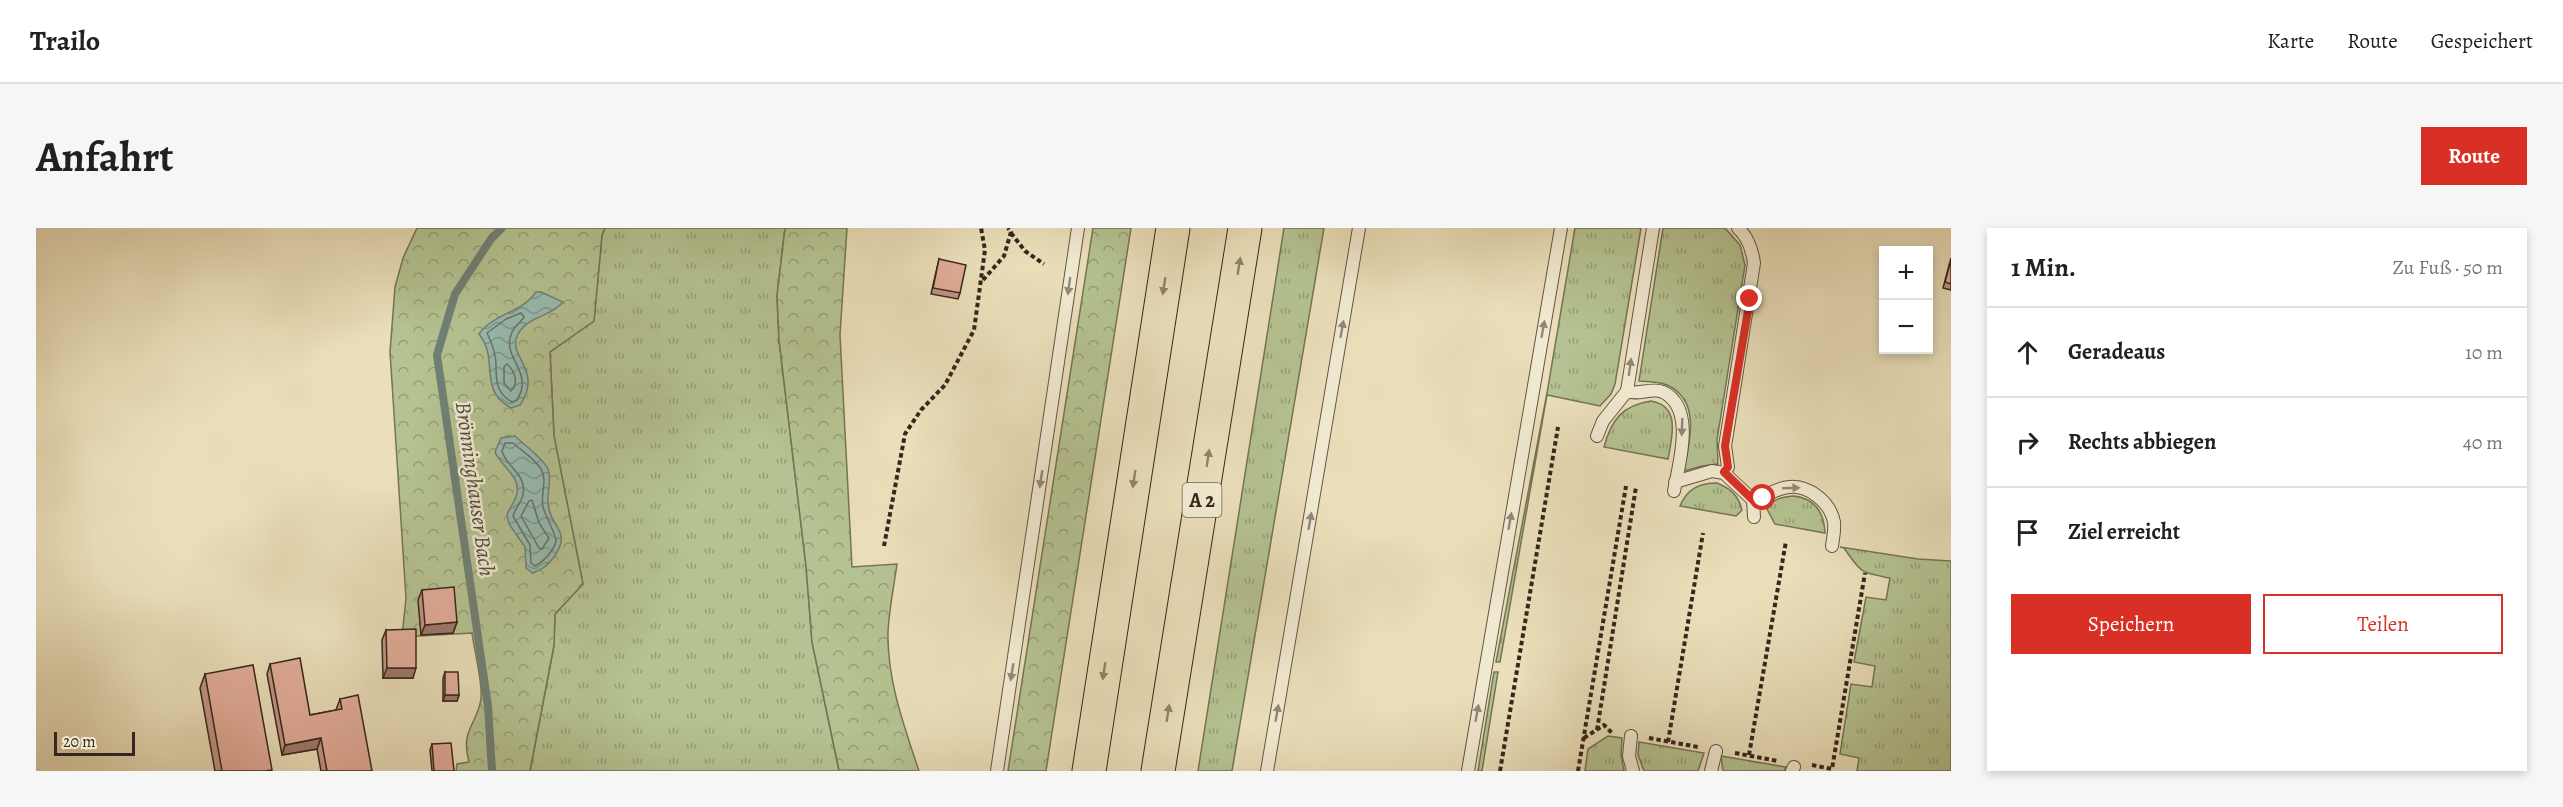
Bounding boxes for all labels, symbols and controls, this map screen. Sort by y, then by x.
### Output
text: Trailo [30,22,100,60]
text: Karte [2267,27,2314,55]
text: Route [2347,27,2398,55]
text: Gespeichert [2431,27,2533,55]
button: Route [2421,127,2527,185]
text: Anfahrt [36,128,173,185]
map controls [1879,246,1933,354]
button: + [1879,246,1933,300]
text: 1 Min. [2011,250,2076,285]
text: Zu Fuß · 50 m [2392,254,2503,281]
one-way arrow [1234,256,1243,275]
one-way arrow [1064,276,1074,295]
one-way arrow [1159,276,1168,295]
route end [1736,285,1762,311]
button: − [1879,300,1933,354]
one-way arrow [1338,319,1347,338]
one-way arrow [1539,319,1548,338]
icon: ahead [2011,336,2044,369]
text: Geradeaus [2068,337,2165,367]
text: 10 m [2465,339,2503,366]
one-way arrow [1626,357,1635,376]
water label: Brönninghauser Bach [448,400,502,578]
one-way arrow [1677,417,1686,436]
icon: right [2011,426,2044,459]
text: Rechts abbiegen [2068,427,2216,457]
text: 40 m [2463,429,2503,456]
one-way arrow [1204,449,1213,468]
one-way arrow [1036,469,1045,488]
one-way arrow [1129,469,1138,488]
road number: A 2 [1182,483,1222,517]
one-way arrow [1782,483,1801,493]
route start [1749,484,1775,510]
one-way arrow [1305,511,1314,530]
one-way arrow [1506,512,1515,531]
icon: arrive [2011,516,2044,549]
text: Ziel erreicht [2068,517,2180,547]
button: Speichern [2011,594,2251,654]
button: Teilen [2263,594,2503,654]
one-way arrow [1007,662,1016,681]
one-way arrow [1100,662,1109,681]
one-way arrow [1163,704,1172,723]
one-way arrow [1273,704,1282,723]
one-way arrow [1473,704,1482,723]
scale bar [54,729,135,756]
text: 20 m [63,731,96,753]

